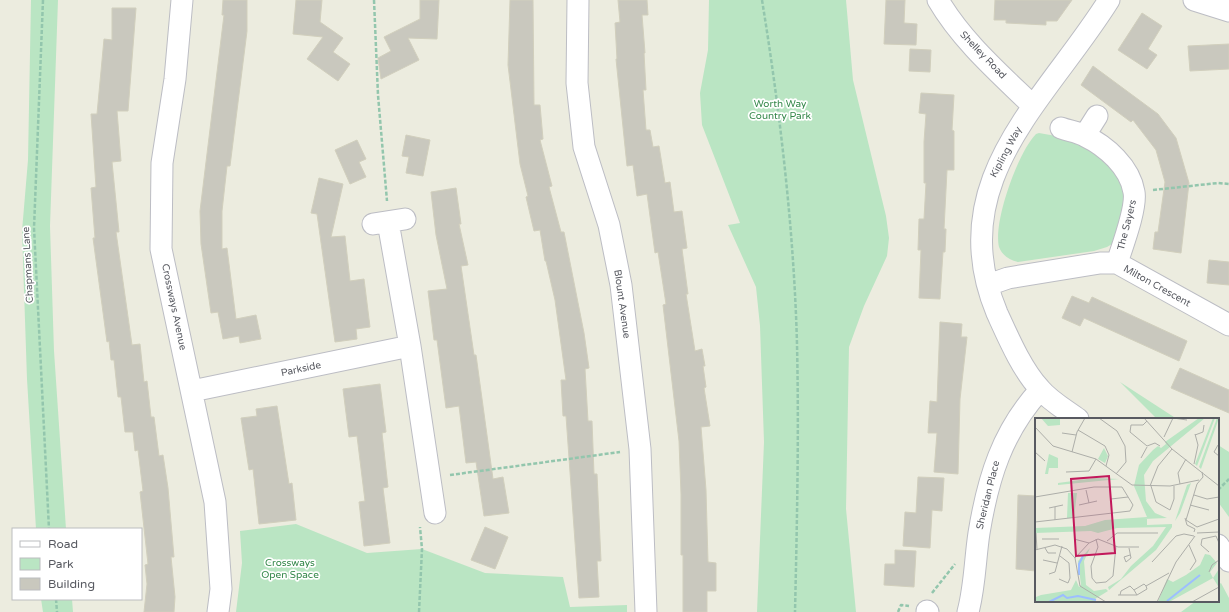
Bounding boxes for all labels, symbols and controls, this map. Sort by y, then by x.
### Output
street label: Shelley Road [957,29,1009,81]
park label: Worth Way Country Park [749,98,811,122]
street label: Kipling Way [988,124,1025,180]
street label: The Sayers [1115,198,1139,252]
street label: Chapmans Lane [20,226,36,303]
street label: Crossways Avenue [159,263,189,352]
street label: Milton Crescent [1121,263,1193,309]
street label: Blount Avenue [611,269,633,340]
street label: Parkside [280,359,322,379]
inset map [1035,418,1219,602]
street label: Sheridan Place [974,459,1002,531]
legend [12,528,142,600]
text: Road [48,537,78,551]
text: Park [48,557,74,571]
park label: Crossways Open Space [261,557,319,581]
text: Building [48,577,95,591]

